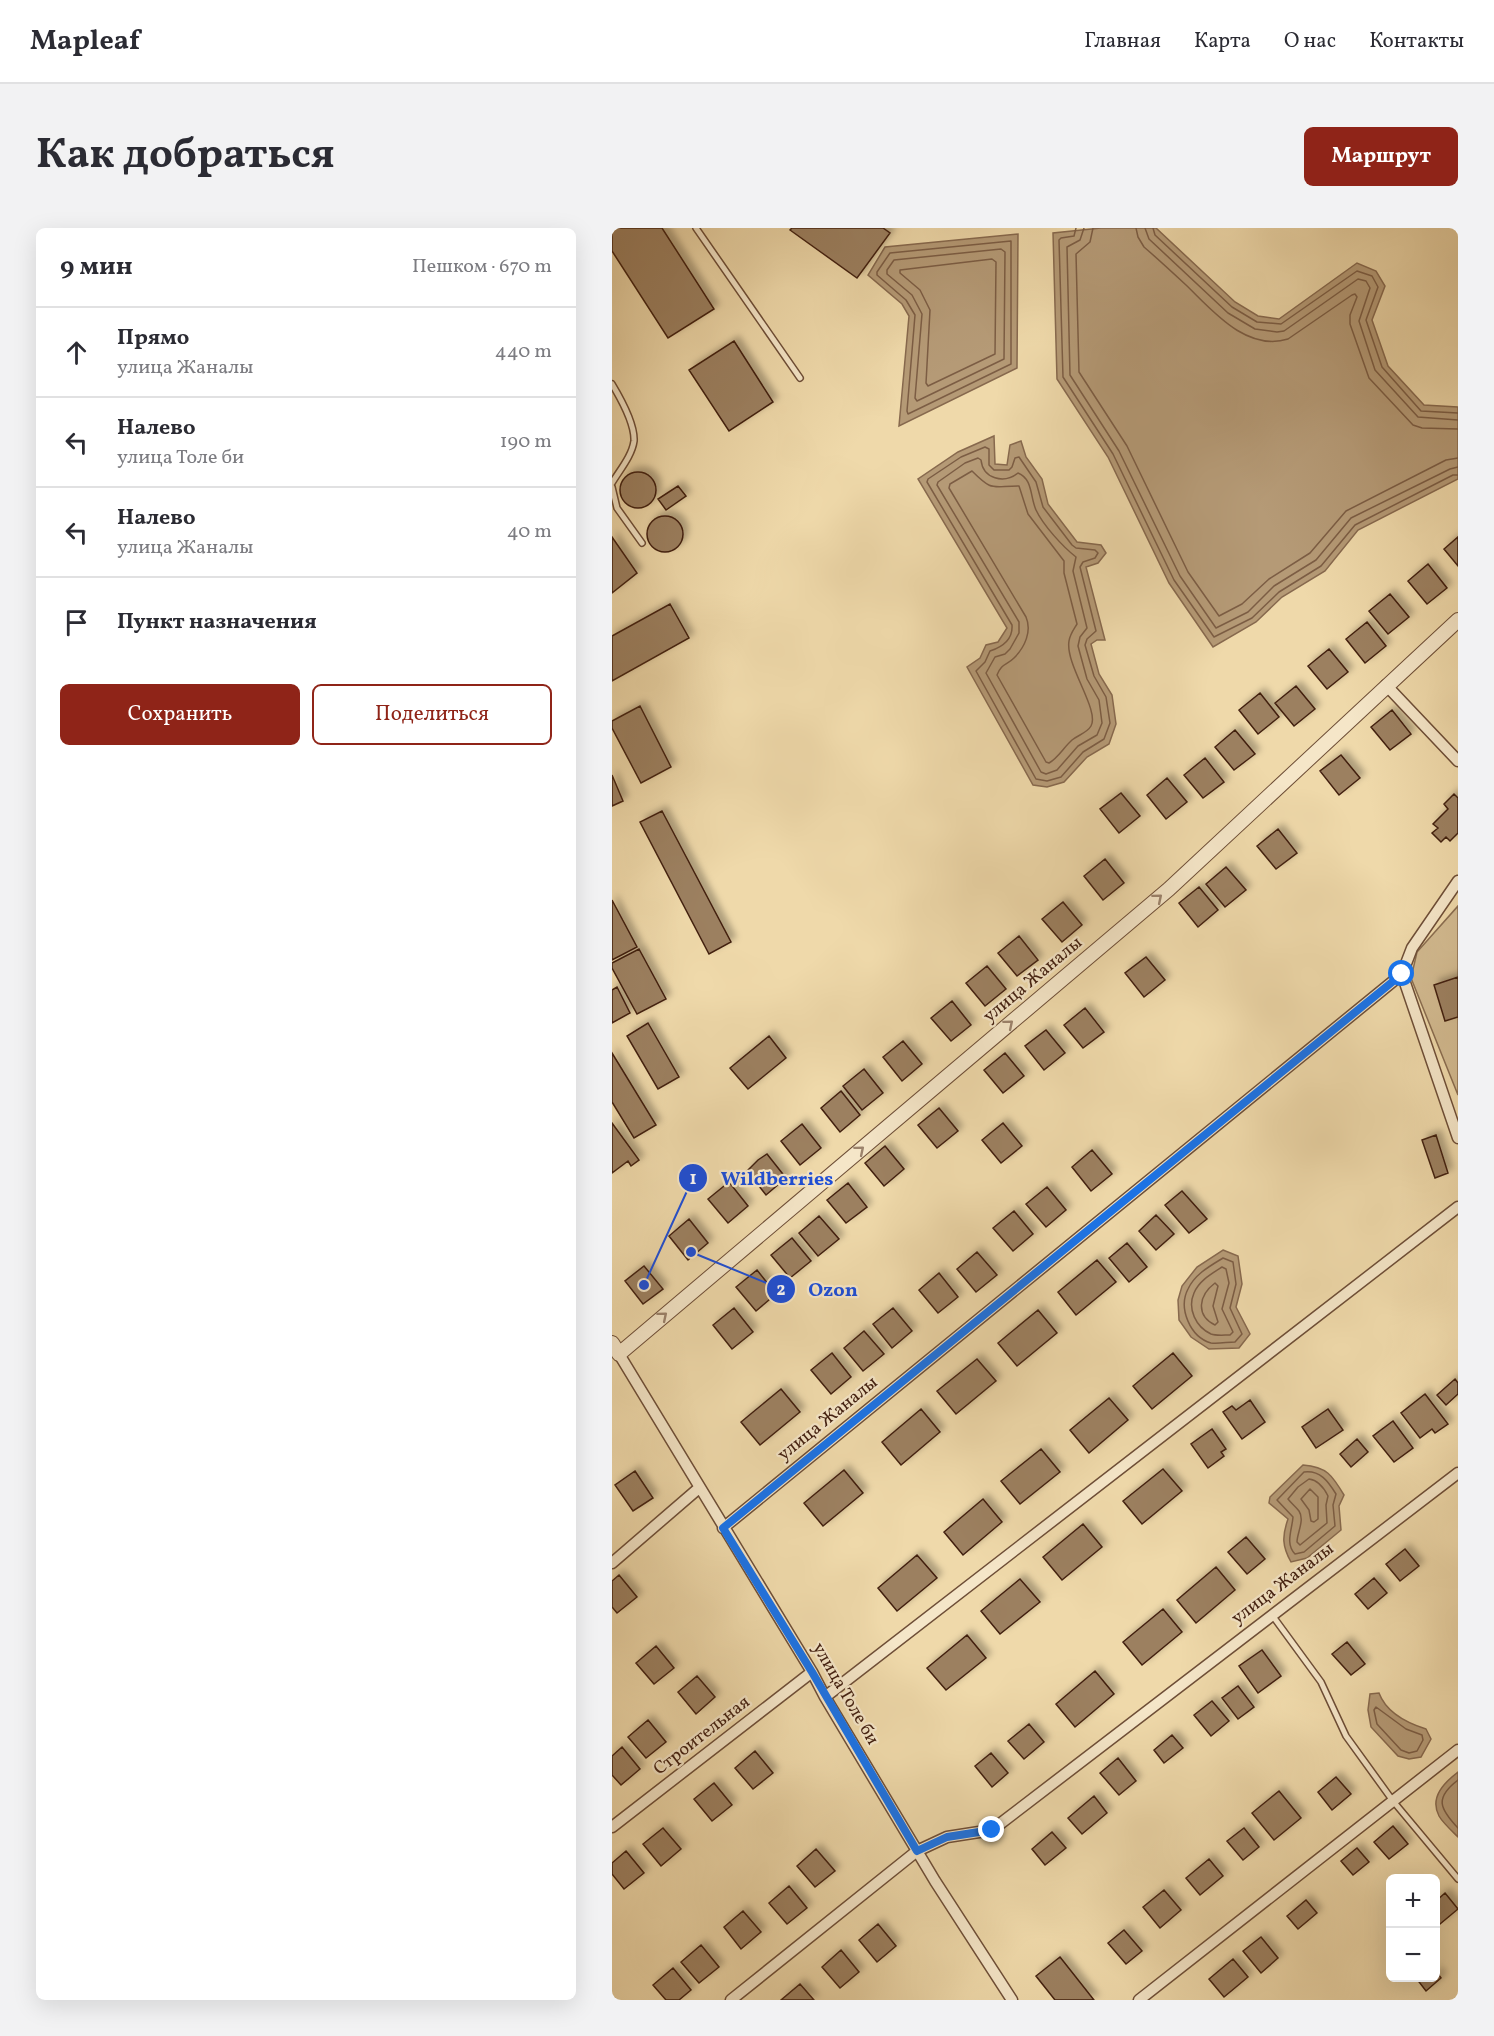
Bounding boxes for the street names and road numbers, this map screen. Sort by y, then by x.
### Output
street label: улица Жаналы [978,931,1088,1029]
street label: улица Жаналы [772,1371,884,1467]
street label: улица Жаналы [1227,1537,1340,1631]
street label: улица Толе би [806,1638,884,1750]
street label: Строительная [648,1690,756,1782]

